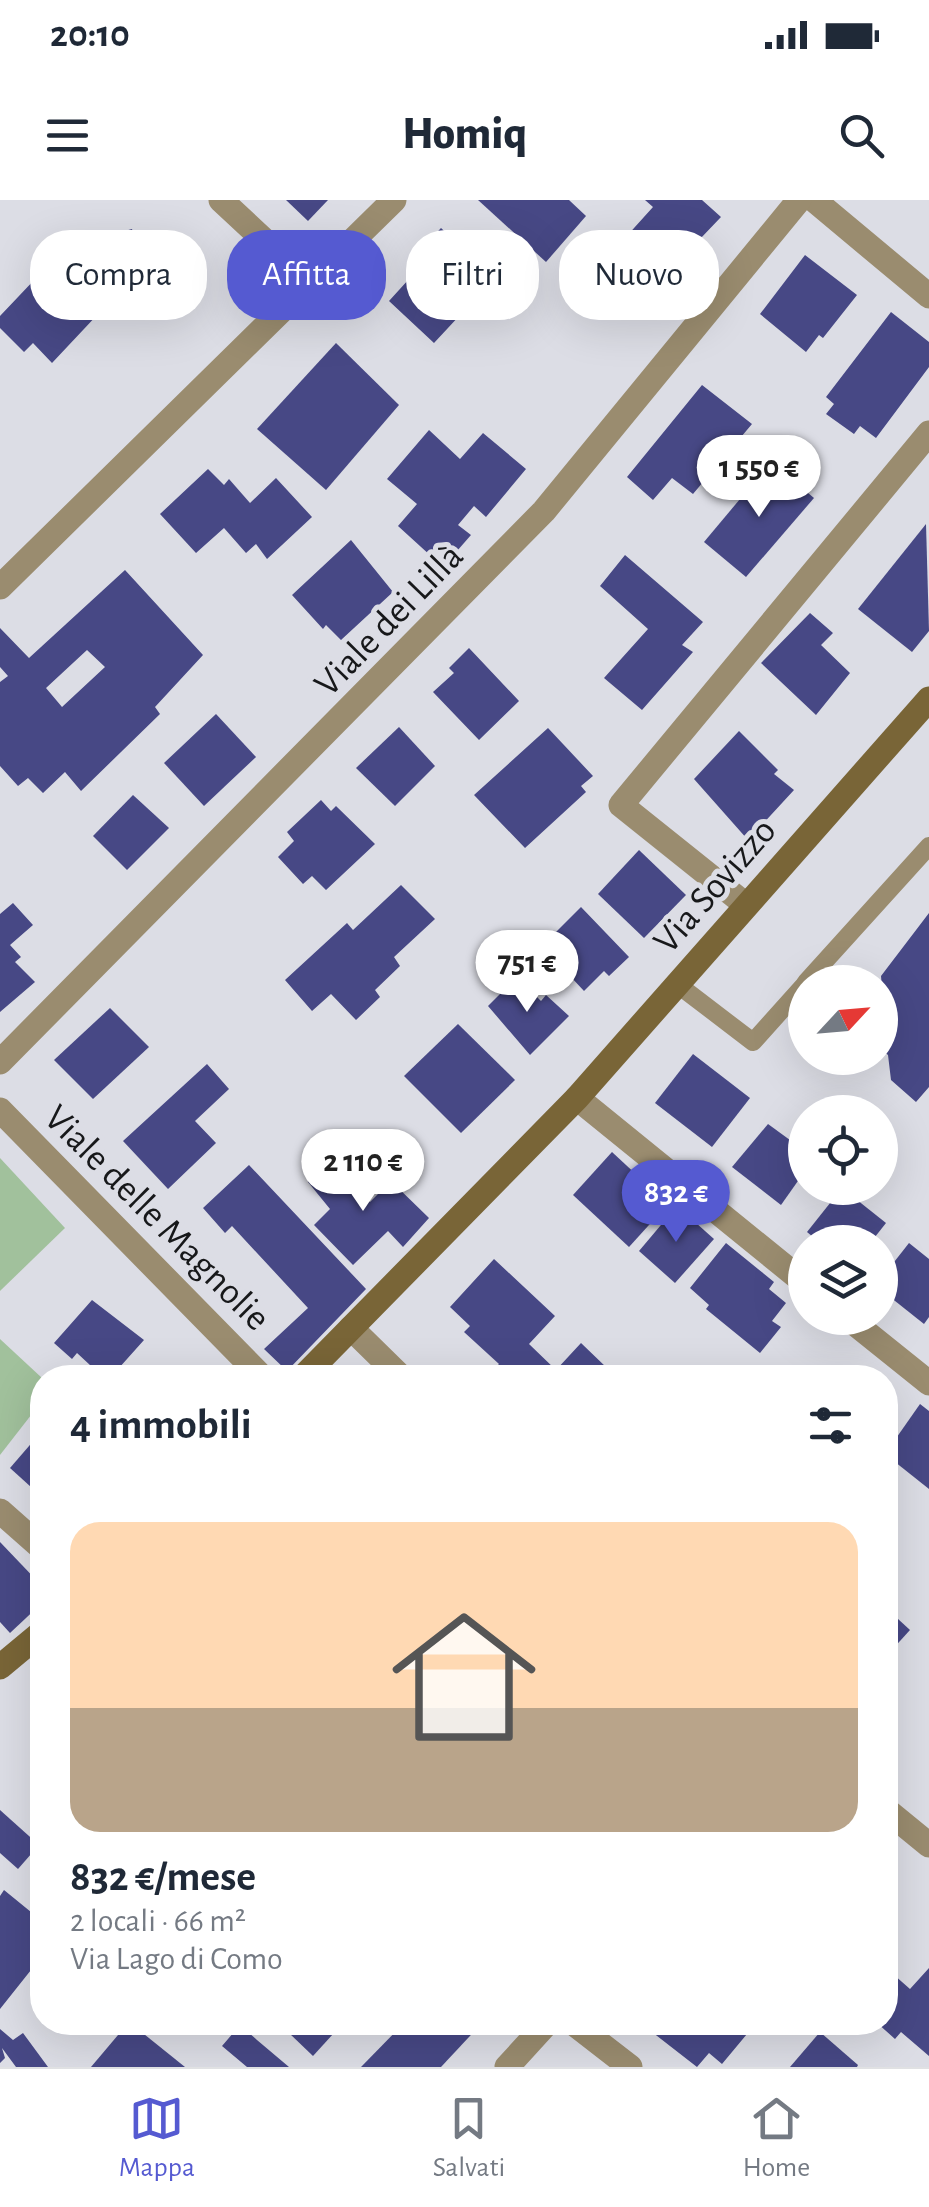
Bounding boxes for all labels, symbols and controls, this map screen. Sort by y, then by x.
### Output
text: 20:10 [50,16,130,54]
icon: menu [40,108,95,163]
icon: search [834,108,889,163]
text: Homiq [402,112,527,157]
chip: Compra [30,230,207,320]
chip: Affitta [227,230,386,320]
chip: Filtri [406,230,539,320]
chip: Nuovo [559,230,719,320]
pin: 1 550 € [667,435,851,520]
text: 1 550 € [719,451,799,483]
street label: Viale dei Lillà [308,537,471,704]
street label: Via Sovizzo [647,812,784,961]
pin: 751 € [457,930,597,1015]
text: 751 € [498,946,556,978]
north arrow [788,965,898,1075]
map controls [788,965,898,1335]
button: locate [788,1095,898,1205]
street label: Viale delle Magnolie [37,1099,276,1338]
pin: 2 110 € [271,1129,455,1214]
text: 2 110 € [323,1145,403,1177]
pin: 832 € [606,1160,746,1245]
text: 832 € [644,1176,708,1208]
button: layers [788,1225,898,1335]
icon: filters [803,1398,858,1453]
text: 4 immobili [70,1404,252,1446]
icon: home [374,1587,554,1767]
text: 832 €/mese [70,1856,256,1898]
text: 2 locali · 66 m² [70,1905,246,1937]
text: Via Lago di Como [70,1943,283,1975]
tab: Mappa [119,2091,195,2185]
tab: Salvati [433,2091,505,2185]
tab: Home [743,2091,810,2185]

